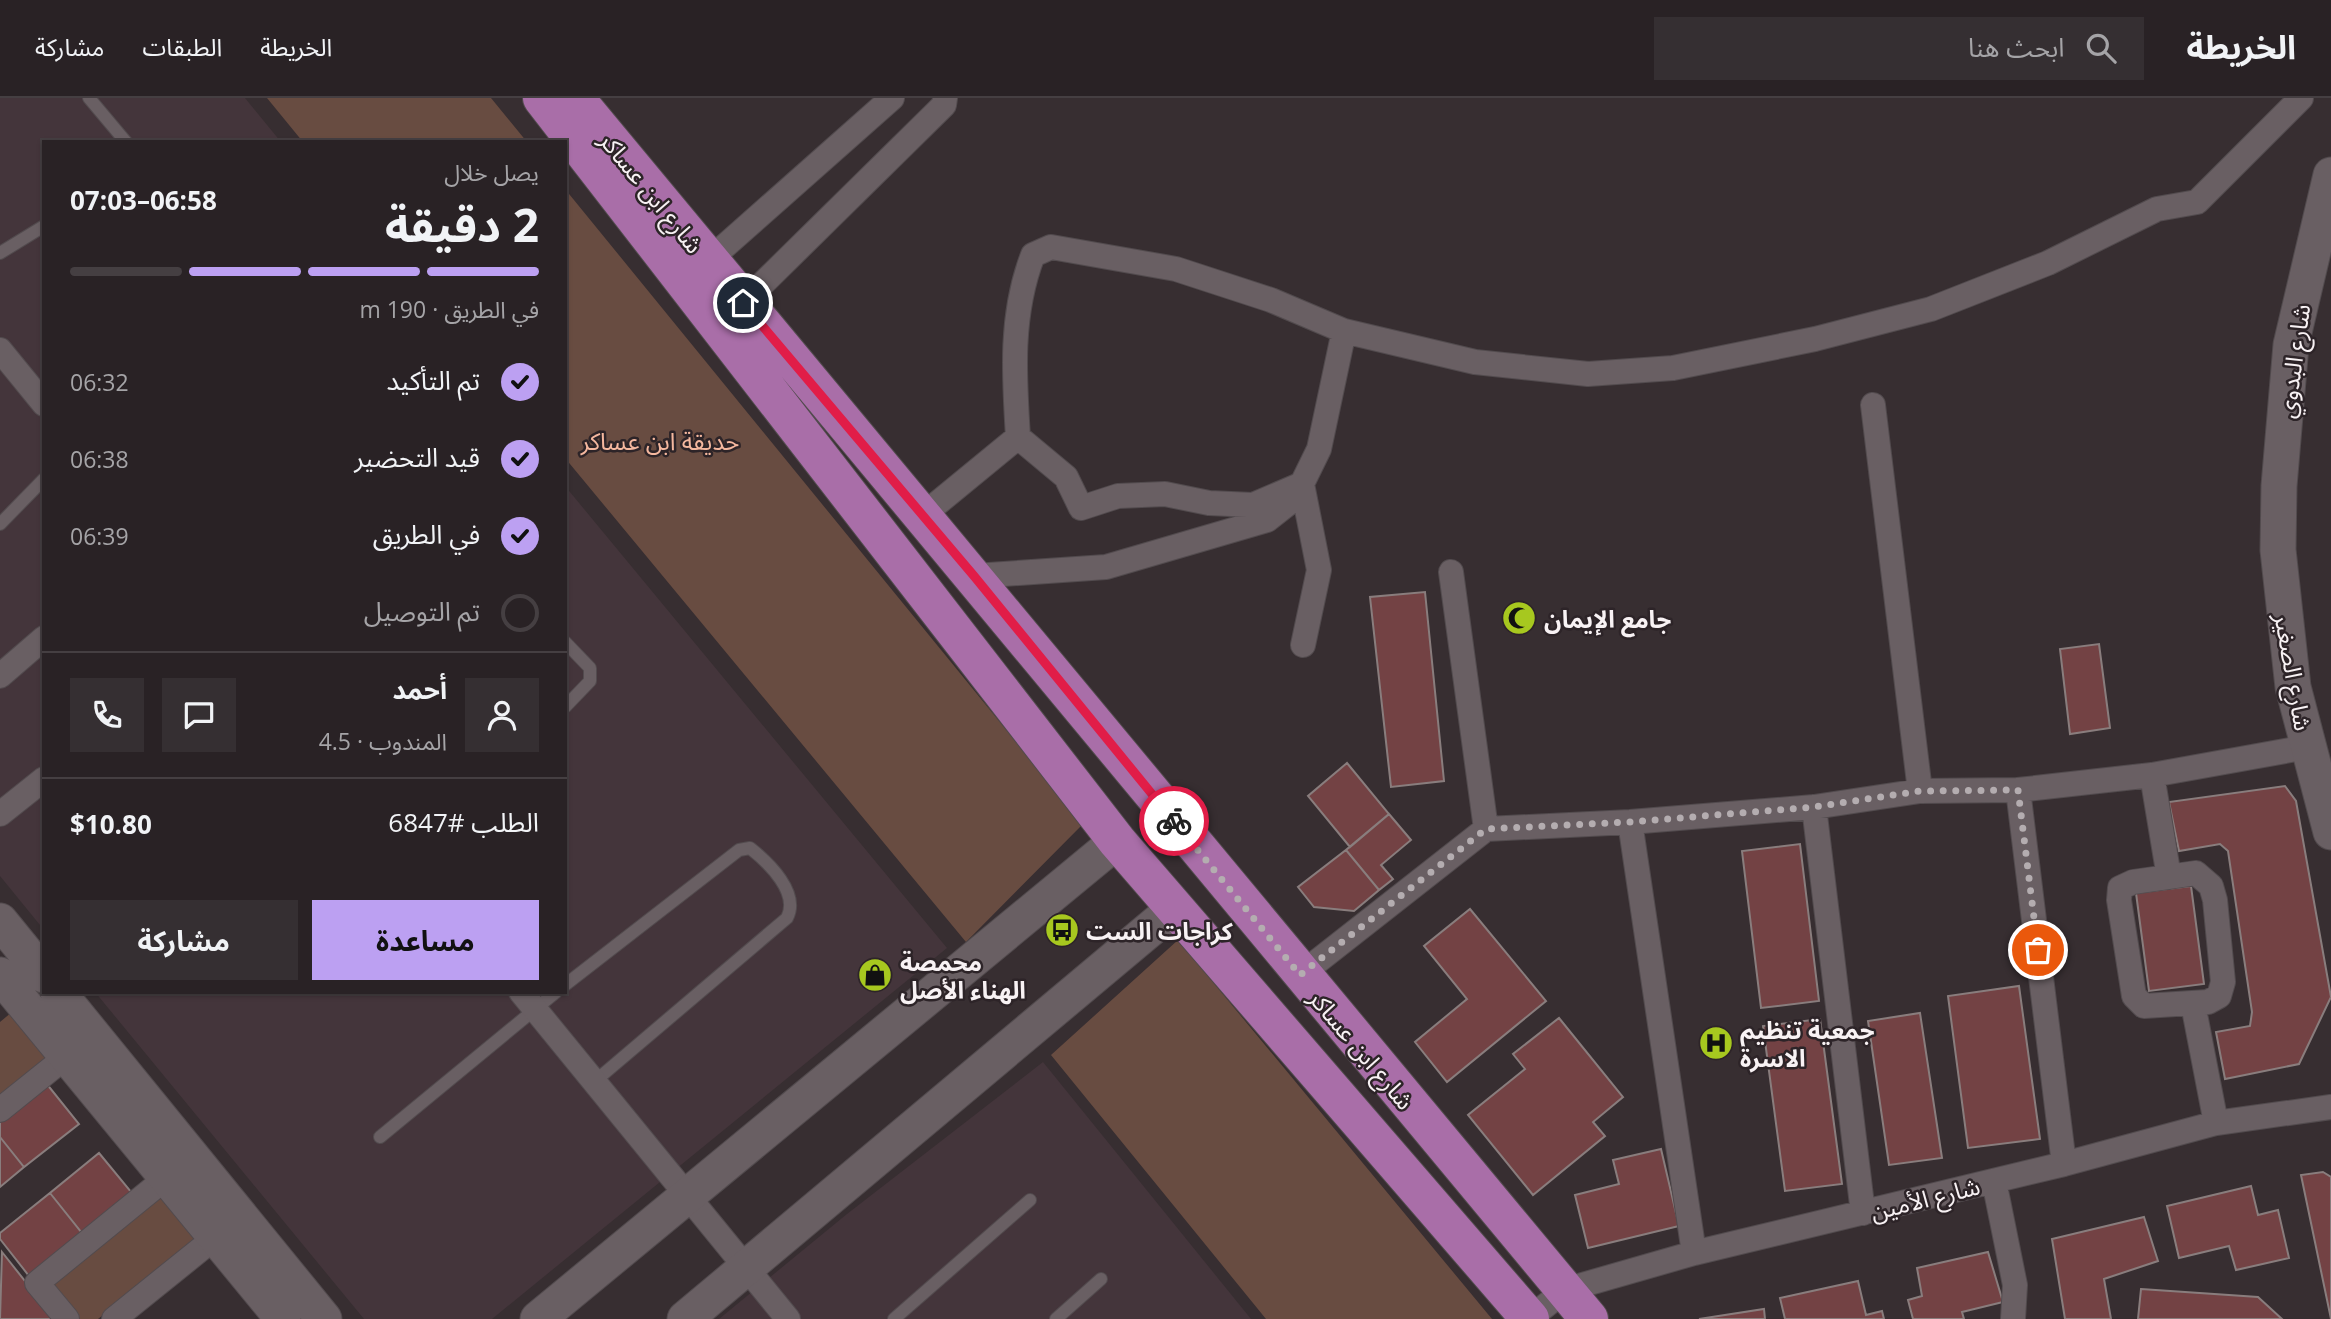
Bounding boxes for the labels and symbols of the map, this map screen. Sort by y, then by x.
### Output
street label: شارع ابن عساكر [590,123,711,261]
pin [713,273,773,333]
street label: شارع البدوي [2269,302,2321,421]
park label: حديقة ابن عساكر [580,424,739,457]
mosque icon: جامع الإيمان [1500,599,1538,637]
place label: جامع الإيمان [1544,602,1671,638]
street label: شارع الصغير [2265,610,2321,734]
courier [1139,786,1209,856]
bus stop icon: كراجات الست [1043,911,1081,949]
place label: كراجات الست [1086,914,1234,947]
pin [2008,920,2068,980]
place label: محمصة الهناء الأصل [900,945,1026,1006]
shop icon: محمصة الهناء الأصل [856,956,894,994]
street label: شارع ابن عساكر [1300,981,1422,1117]
place label: جمعية تنظيم الاسرة [1740,1013,1875,1074]
hospital icon: جمعية تنظيم الاسرة [1697,1024,1735,1062]
street label: شارع الأمين [1867,1168,1984,1229]

